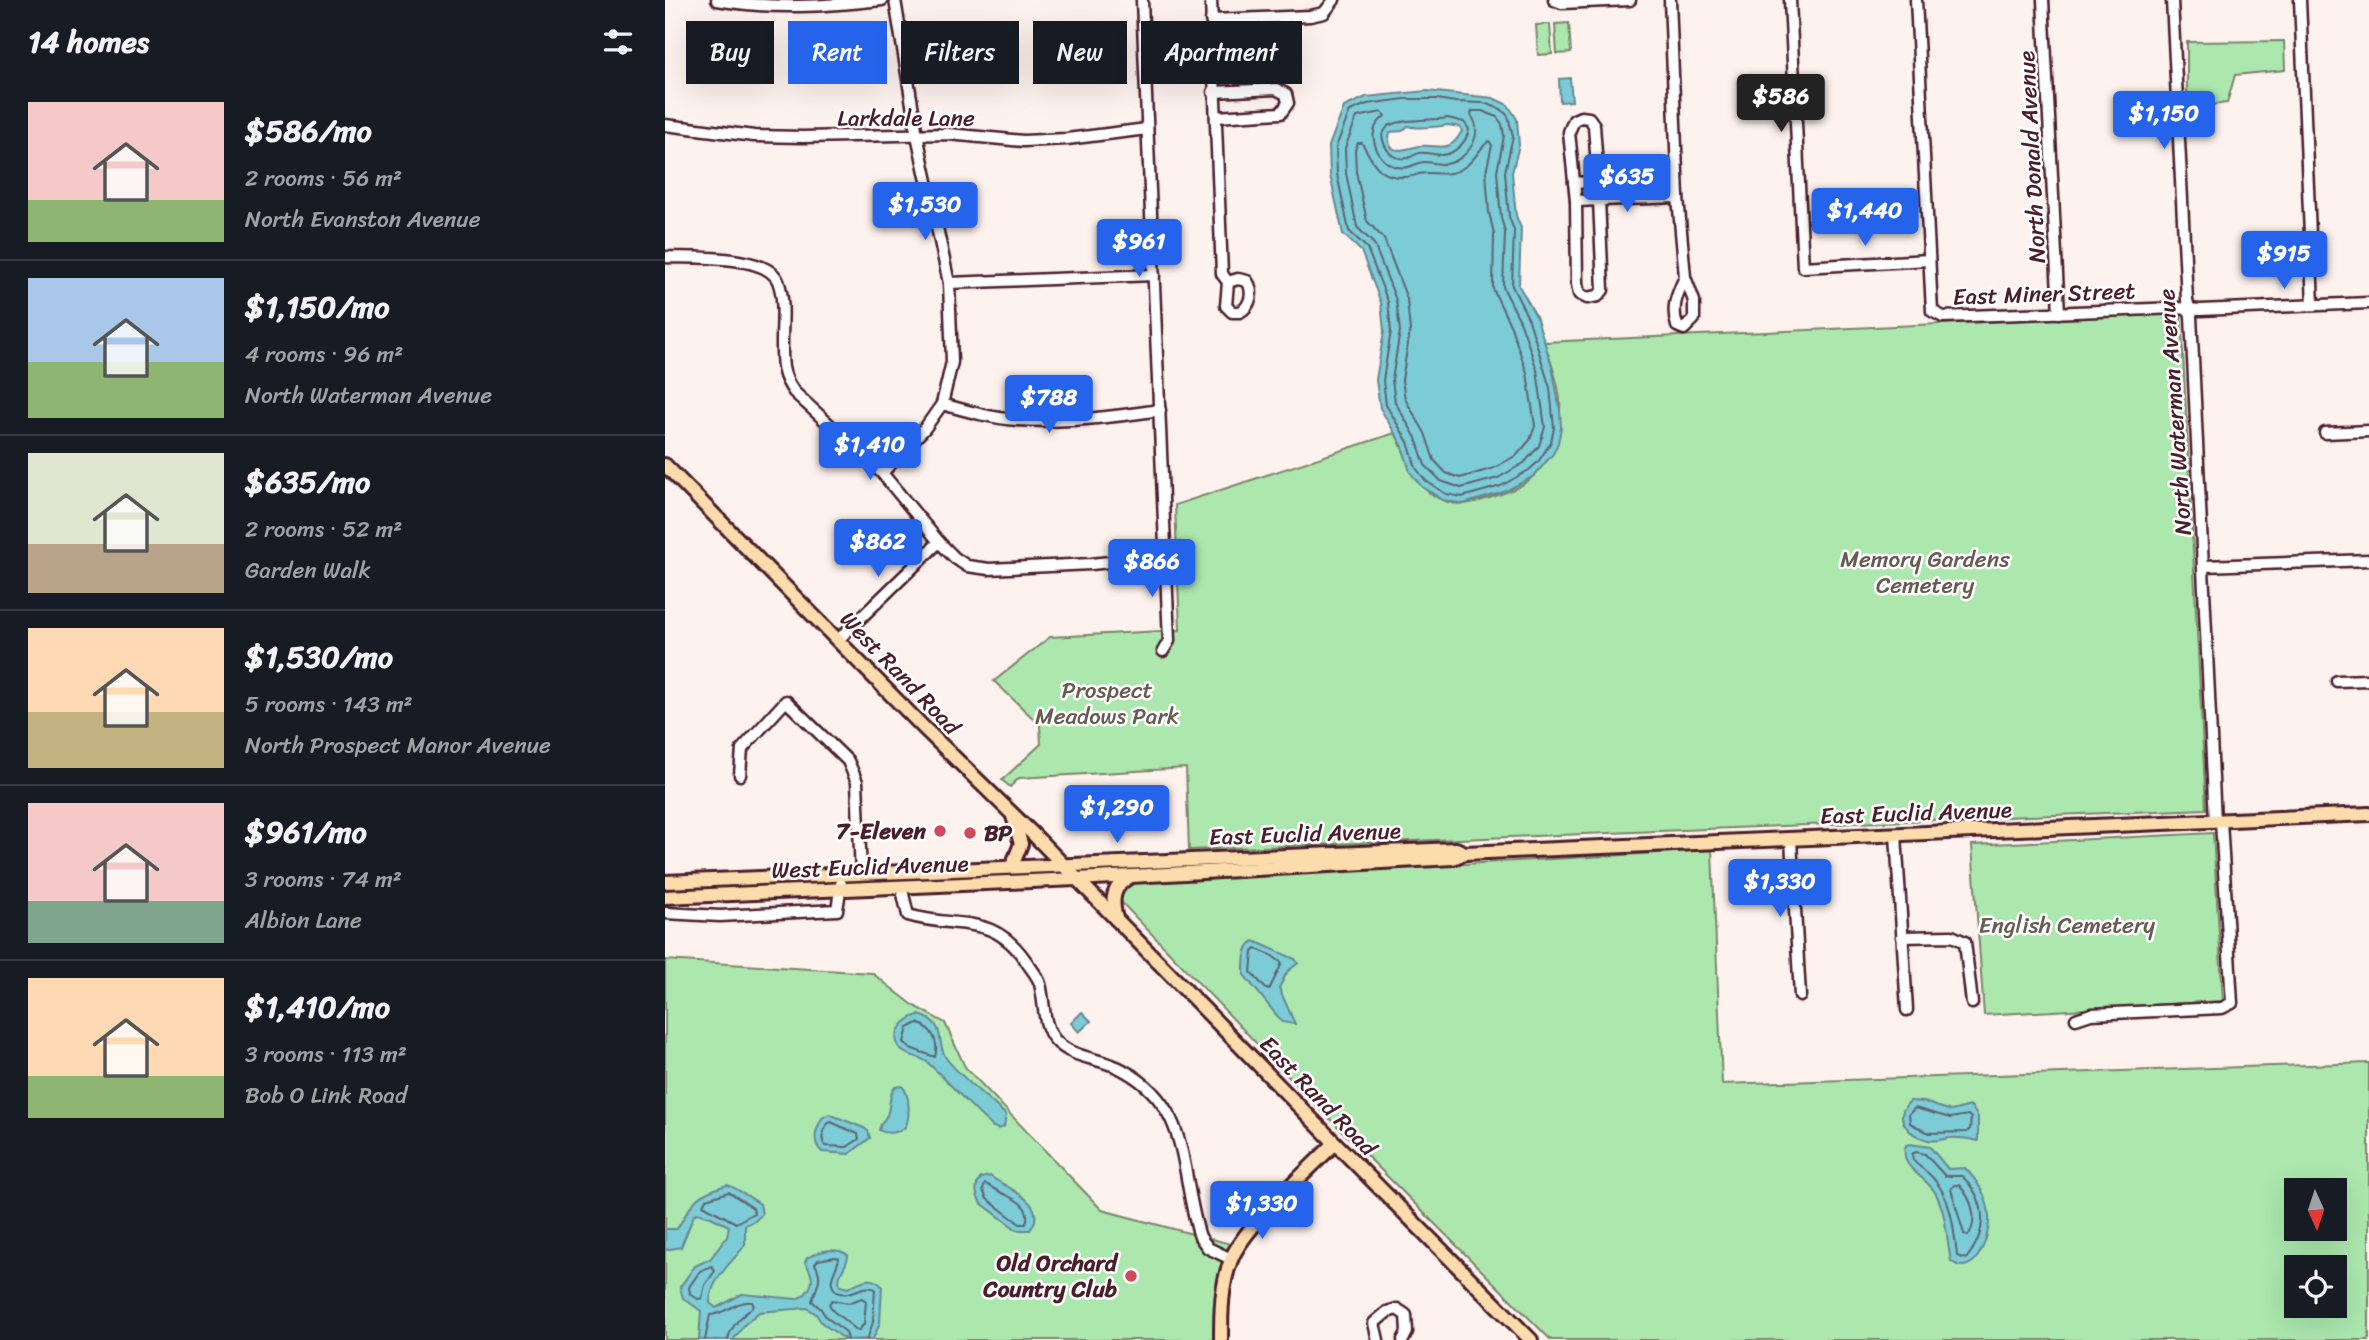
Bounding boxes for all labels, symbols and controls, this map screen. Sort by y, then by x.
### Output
text: 14 homes [28,15,149,69]
chip: Buy [686,21,774,84]
chip: Rent [788,21,887,84]
chip: Filters [901,21,1019,84]
chip: New [1033,21,1127,84]
chip: Apartment [1141,21,1302,84]
icon: filters [599,23,637,61]
street label: North Donald Avenue [2006,50,2058,264]
pin: $586 [1740,74,1822,134]
text: $586 [1753,76,1809,117]
pin: $1,150 [2107,92,2221,151]
text: $1,150 [2129,93,2199,134]
street label: Larkdale Lane [837,98,975,139]
text: $586/mo [245,104,372,158]
icon: home [84,130,168,214]
pin: $635 [1586,154,1668,214]
text: $635 [1599,156,1655,197]
text: 2 rooms · 56 m² [245,158,402,199]
pin: $1,530 [868,182,982,242]
text: $1,530 [889,184,961,225]
pin: $1,440 [1808,188,1922,248]
text: $1,440 [1828,190,1902,231]
text: North Evanston Avenue [245,199,481,240]
pin: $961 [1098,219,1180,279]
text: $961 [1113,221,1165,262]
pin: $915 [2243,232,2325,291]
text: $915 [2257,233,2311,274]
street label: East Miner Street [1952,270,2136,318]
text: $1,150/mo [245,280,389,334]
street label: North Waterman Avenue [2146,287,2204,537]
icon: home [84,306,168,390]
text: 4 rooms · 96 m² [245,334,403,375]
text: North Waterman Avenue [245,375,492,416]
pin: $788 [1008,376,1090,435]
text: $788 [1021,377,1077,418]
pin: $1,410 [813,422,927,482]
text: $1,410 [835,424,905,465]
text: $635/mo [245,455,370,509]
icon: home [84,481,168,565]
text: 2 rooms · 52 m² [245,509,402,550]
pin: $862 [837,520,919,579]
text: $862 [850,521,906,562]
park label: Memory Gardens Cemetery [1840,539,2010,606]
pin: $866 [1111,540,1193,599]
text: $866 [1124,541,1180,582]
text: Garden Walk [245,550,371,591]
street label: West Rand Road [829,601,972,747]
text: $1,530/mo [245,630,393,684]
icon: home [84,656,168,740]
park label: Prospect Meadows Park [1035,670,1179,737]
text: 5 rooms · 143 m² [245,684,413,725]
text: North Prospect Manor Avenue [245,725,551,766]
pin: $1,290 [1060,786,1174,845]
text: $1,290 [1080,787,1154,828]
street label: East Euclid Avenue [1819,789,2013,837]
text: $961/mo [245,805,367,859]
street label: East Euclid Avenue [1208,810,1402,858]
place label: 7-Eleven [836,811,927,852]
place label: BP [984,813,1013,854]
marker: 7-Eleven [932,823,948,839]
marker: BP [962,825,978,841]
icon: home [84,831,168,915]
street label: West Euclid Avenue [771,843,969,891]
text: 3 rooms · 74 m² [245,859,402,900]
pin: $1,330 [1723,860,1837,919]
text: $1,330 [1744,861,1816,902]
text: Albion Lane [245,900,362,941]
park label: English Cemetery [1979,905,2155,946]
text: $1,410/mo [245,980,390,1034]
icon: home [84,1006,168,1090]
street label: East Rand Road [1249,1026,1388,1168]
text: 3 rooms · 113 m² [245,1034,407,1075]
text: Bob O Link Road [245,1075,407,1116]
north arrow [2284,1178,2347,1241]
map controls [2284,1178,2347,1318]
pin: $1,330 [1205,1182,1319,1241]
text: $1,330 [1226,1183,1298,1224]
place label: Old Orchard Country Club [982,1243,1119,1310]
button: locate [2284,1255,2347,1318]
marker: Old Orchard Country Club [1123,1268,1139,1284]

